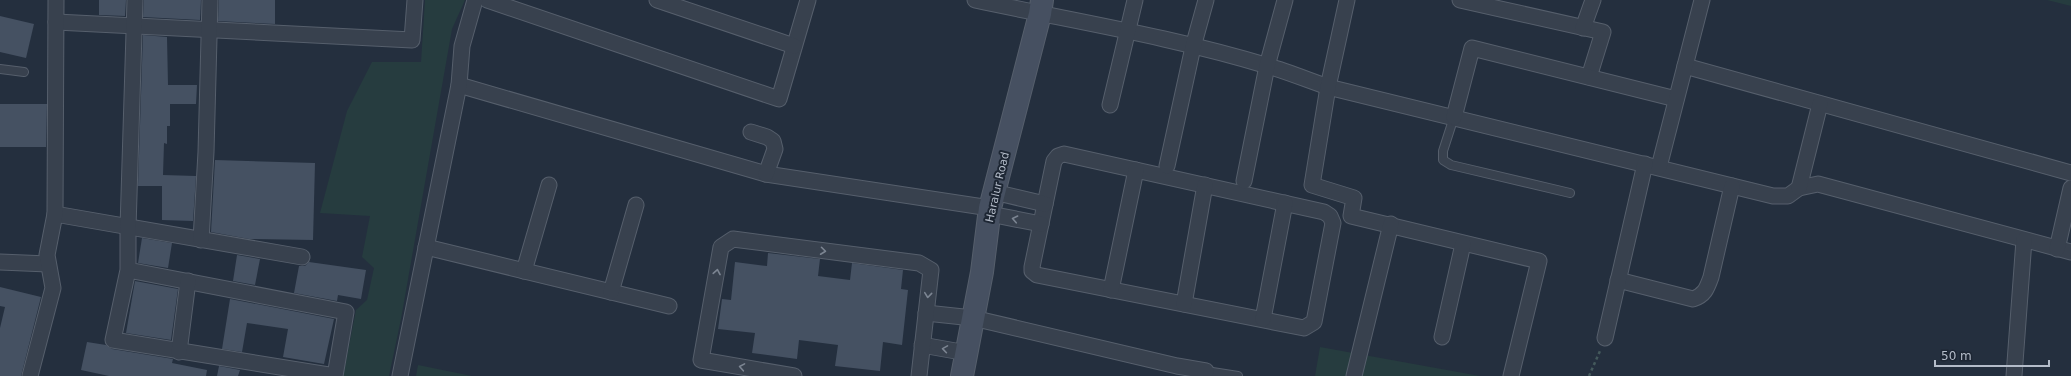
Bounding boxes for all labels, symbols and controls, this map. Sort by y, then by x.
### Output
street label: Haralur Road [983,151,1012,224]
one-way arrow [1012,215,1018,224]
one-way arrow [820,246,826,255]
one-way arrow [712,269,721,275]
one-way arrow [924,292,933,298]
scale bar [1935,342,2049,368]
one-way arrow [941,345,948,354]
text: 50 m [1941,349,1972,363]
one-way arrow [739,363,745,372]

